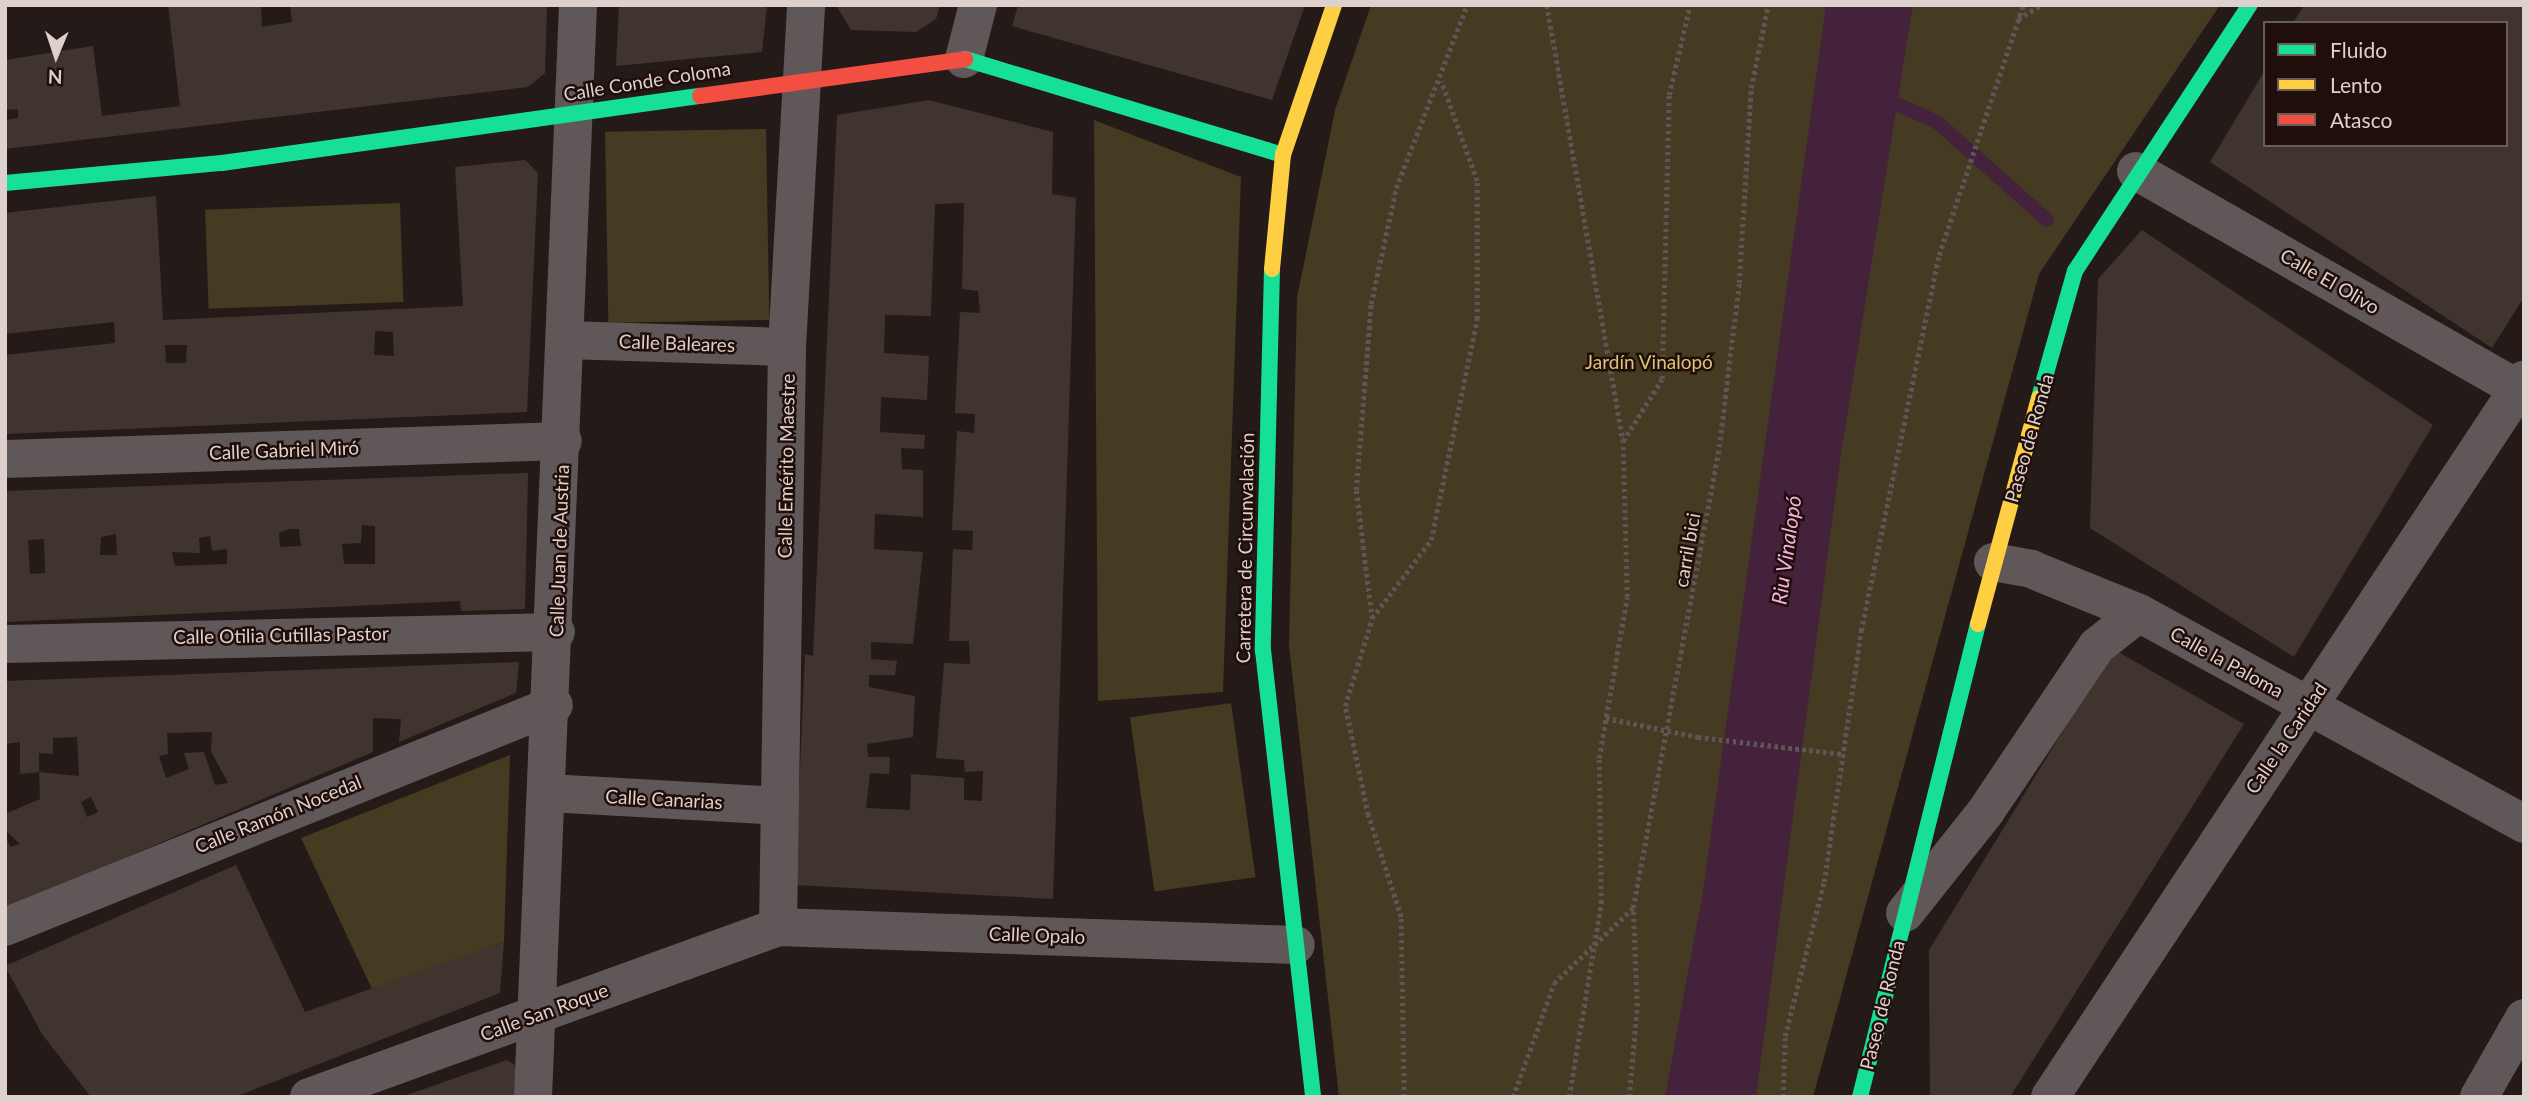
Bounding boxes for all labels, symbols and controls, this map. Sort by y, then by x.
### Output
north arrow [21,21,91,91]
legend [2263,21,2508,147]
text: Fluido [2330,37,2387,62]
street label: Calle Conde Coloma [562,57,732,105]
text: N [48,66,63,89]
text: Lento [2330,72,2382,97]
text: Atasco [2330,107,2392,132]
street label: Calle El Olivo [2276,243,2384,319]
street label: Calle Baleares [618,330,736,356]
park label: Jardín Vinalopó [1585,351,1713,373]
street label: Paseo de Ronda [2000,371,2058,505]
street label: Calle Emérito Maestre [773,373,799,559]
street label: Carretera de Circunvalación [1232,432,1258,664]
street label: Calle Gabriel Miró [209,436,359,464]
street label: Calle Juan de Austria [545,464,573,638]
water label: Riu Vinalopó [1766,494,1806,606]
street label: carril bici [1669,511,1705,589]
street label: Calle Otilia Cutillas Pastor [173,622,389,648]
street label: Calle la Paloma [2167,622,2287,702]
street label: Calle la Caridad [2240,678,2332,798]
street label: Calle Ramón Nocedal [191,770,365,858]
street label: Calle Canarias [605,785,723,813]
street label: Calle Opalo [988,922,1086,948]
street label: Paseo de Ronda [1855,938,1909,1072]
street label: Calle San Roque [477,978,611,1046]

